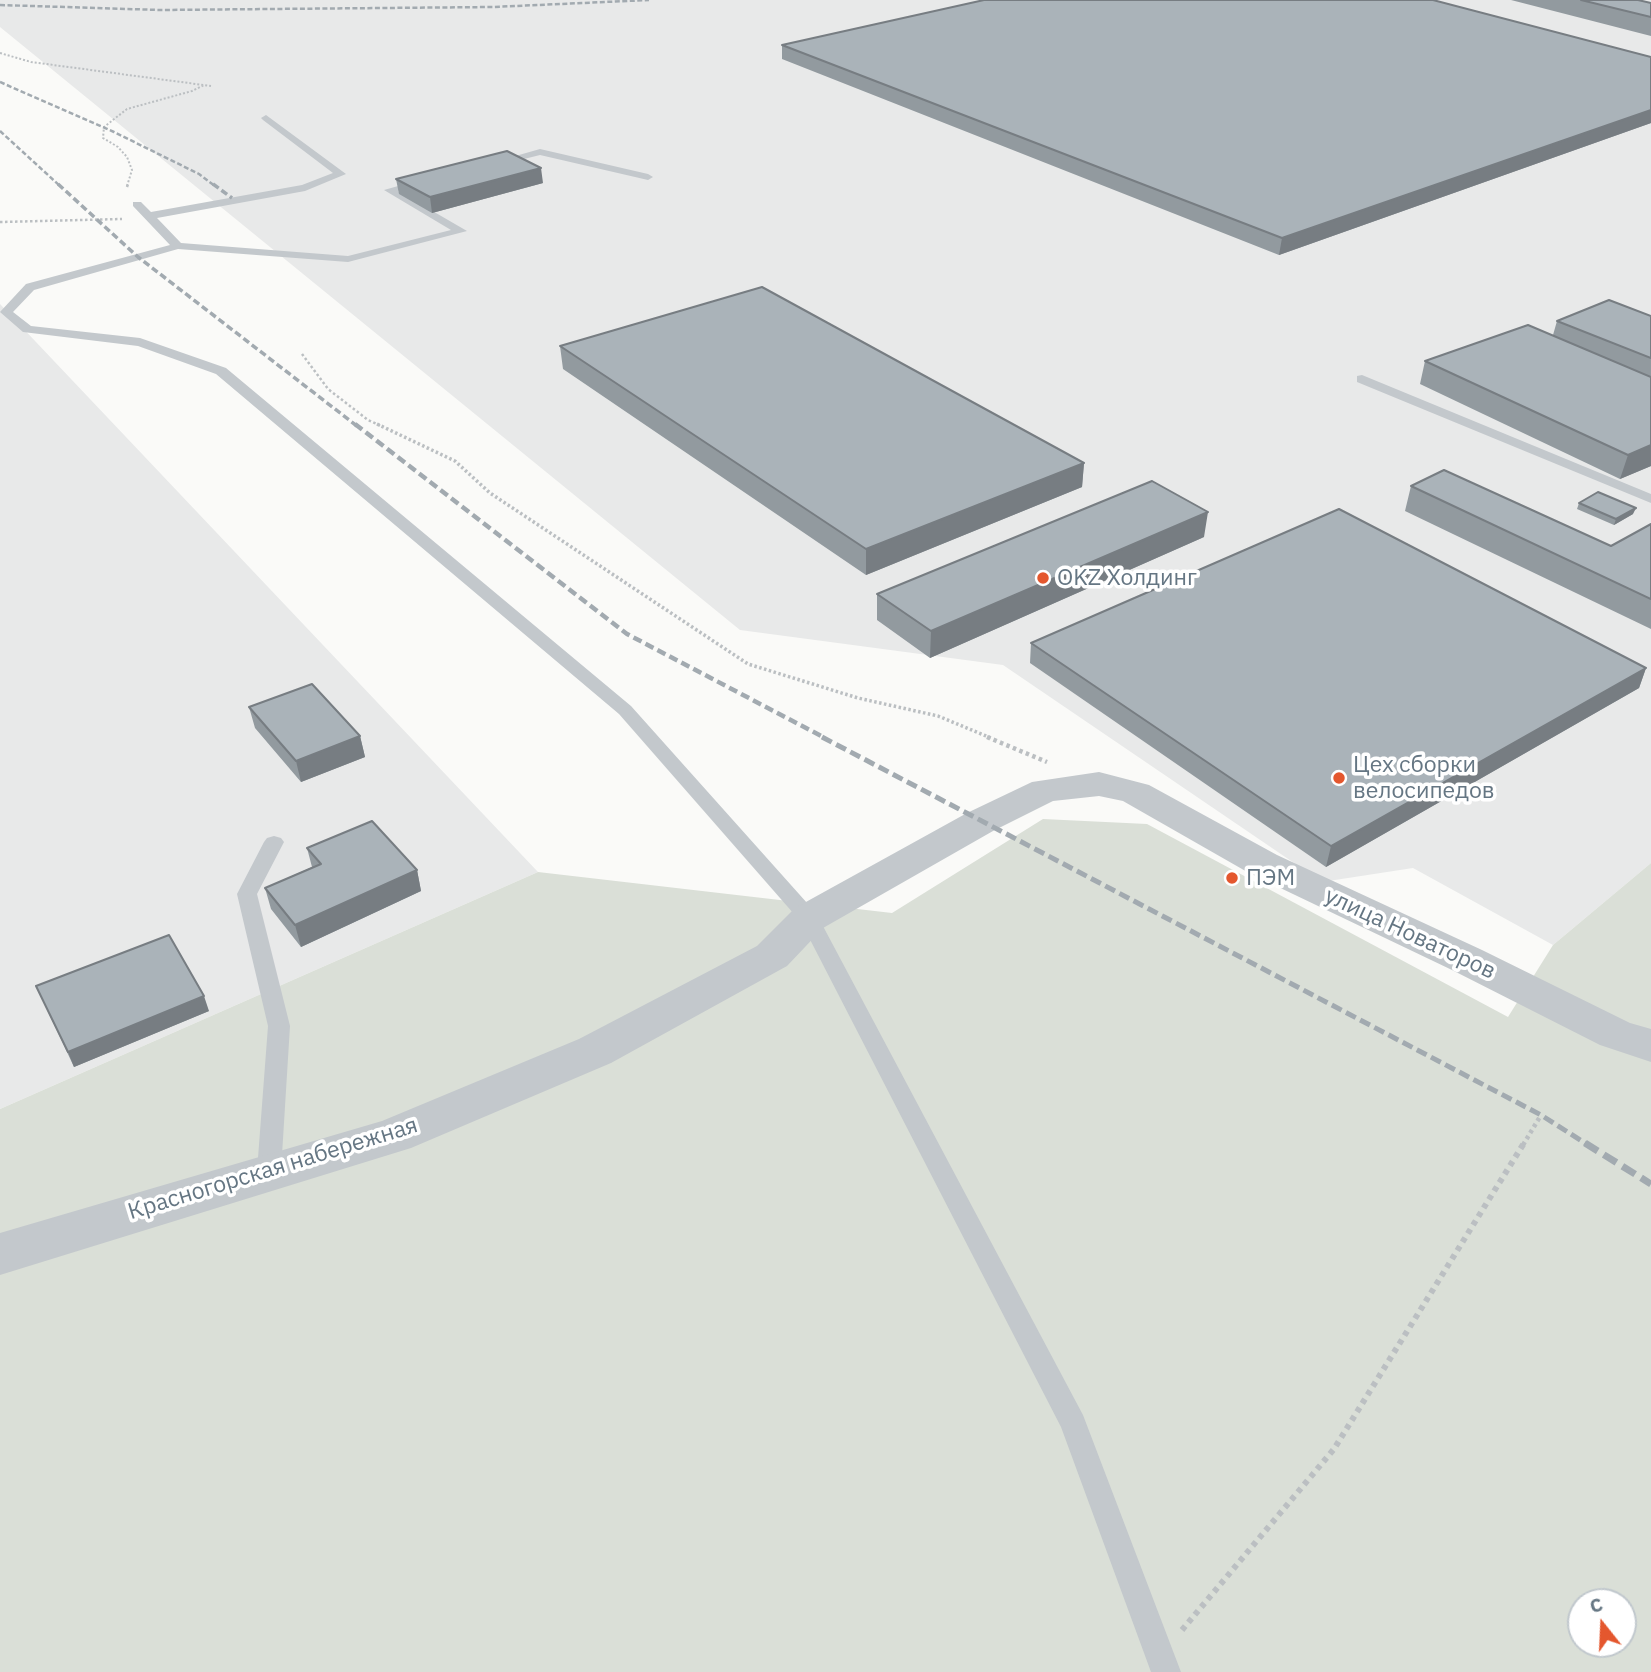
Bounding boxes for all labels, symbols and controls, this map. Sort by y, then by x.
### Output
place label: OKZ Холдинг [1057,564,1197,592]
marker: OKZ Холдинг [1035,570,1051,586]
place label: Цех сборки велосипедов [1353,751,1495,805]
marker: Цех сборки велосипедов [1331,770,1347,786]
place label: ПЭМ [1246,864,1295,892]
marker: ПЭМ [1224,870,1240,886]
street label: улица Новаторов [1320,882,1500,986]
street label: Краcногорская набережная [125,1112,421,1226]
north arrow [1567,1588,1637,1658]
text: С [1587,1592,1606,1618]

